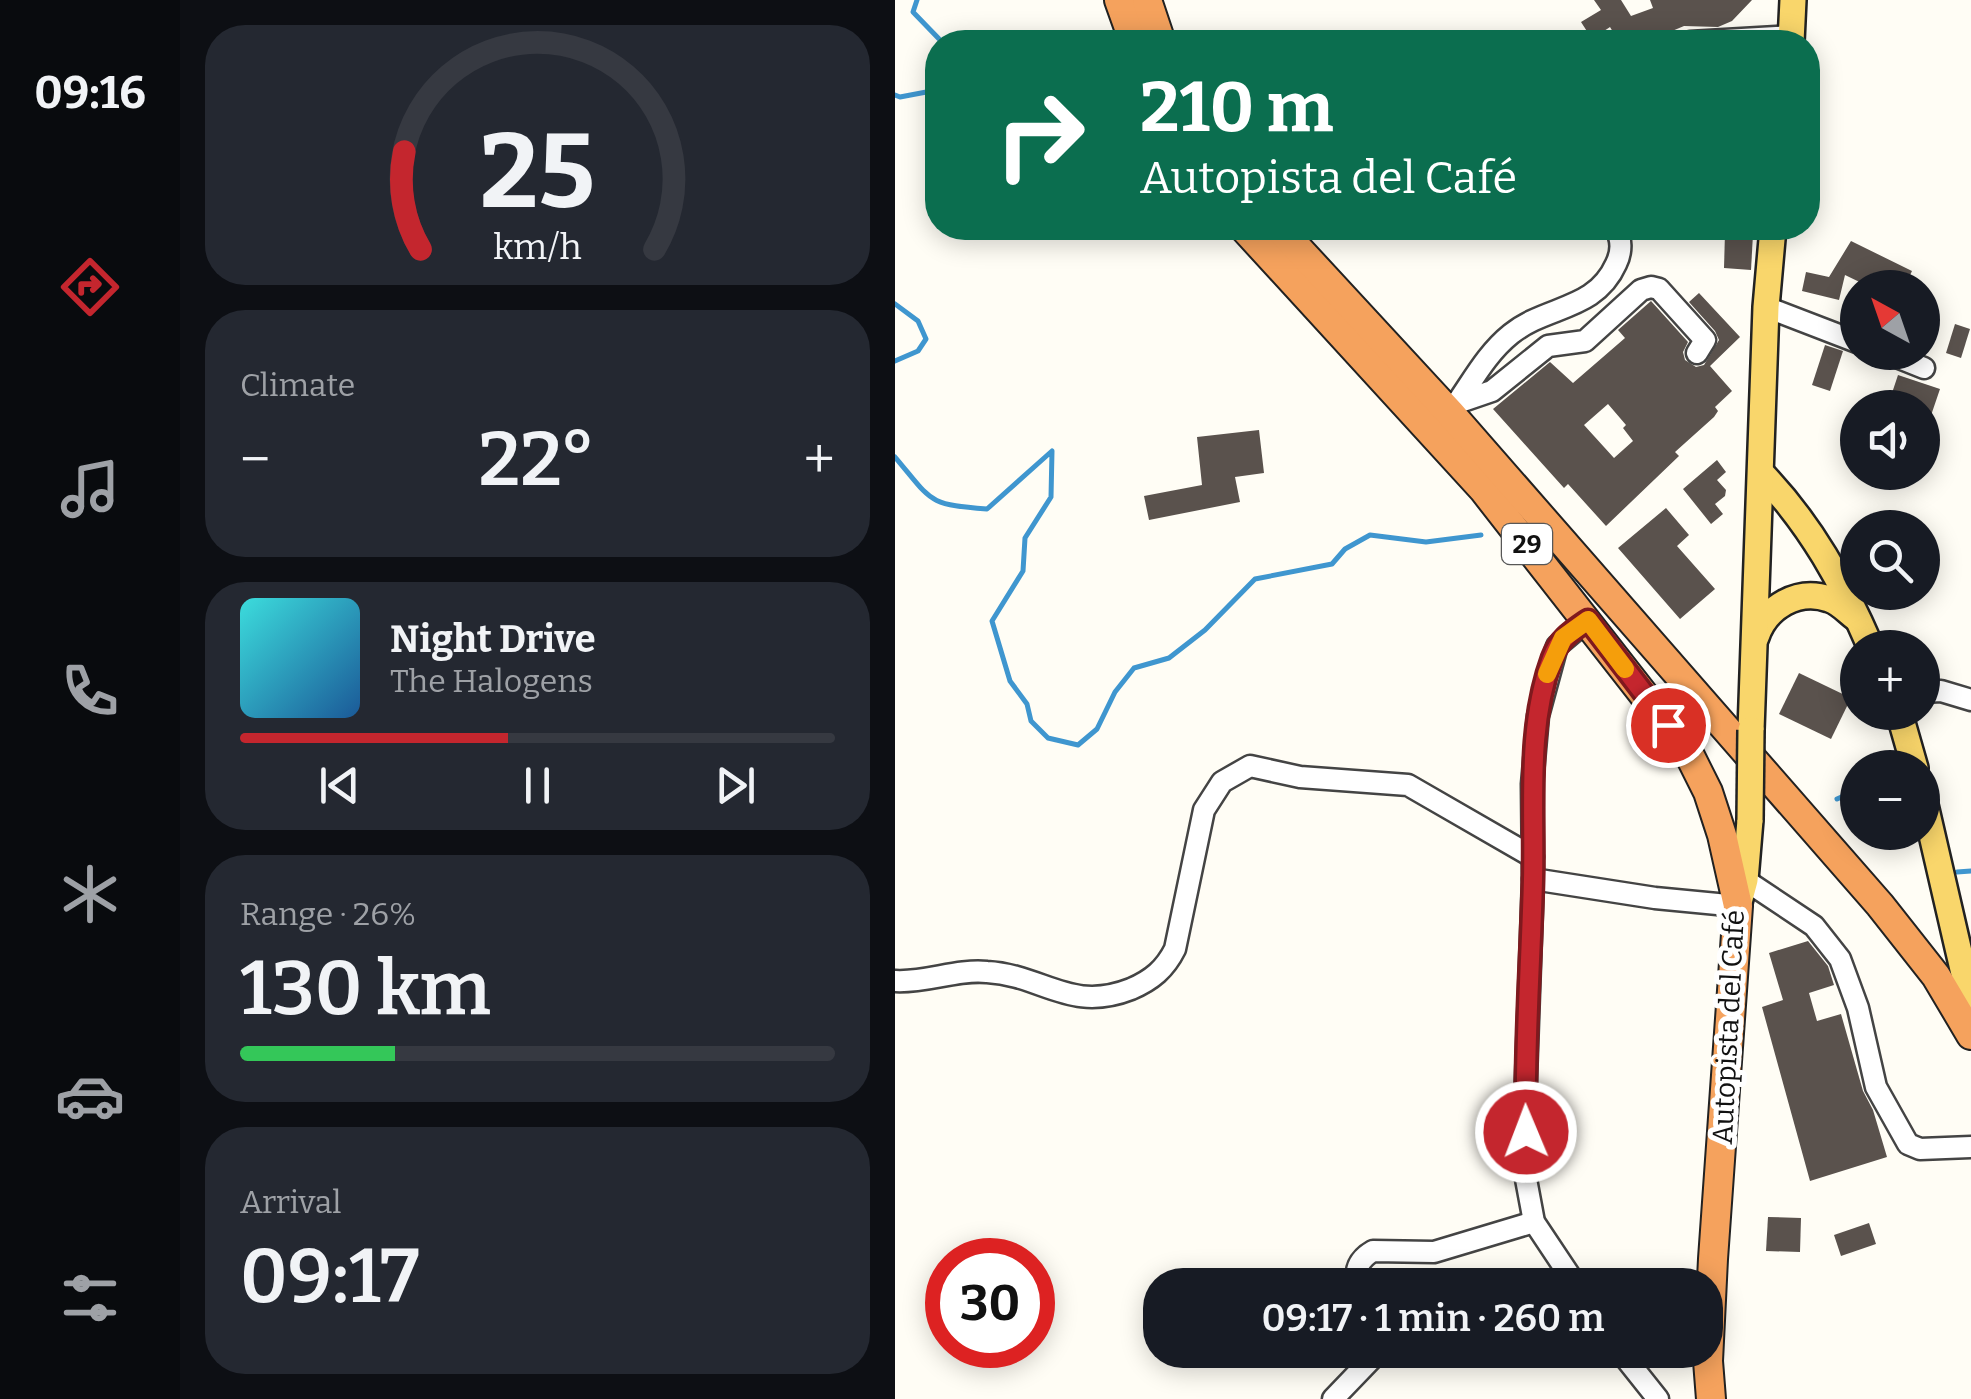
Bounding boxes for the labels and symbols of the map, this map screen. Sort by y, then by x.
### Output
north arrow [1840,270,1940,370]
road number: 29 [1502,524,1552,564]
pin [1626,683,1711,768]
street label: Autopista del Café [1706,909,1751,1145]
position arrow [1474,1080,1578,1184]
speed limit sign: 30 [925,1238,1055,1368]

